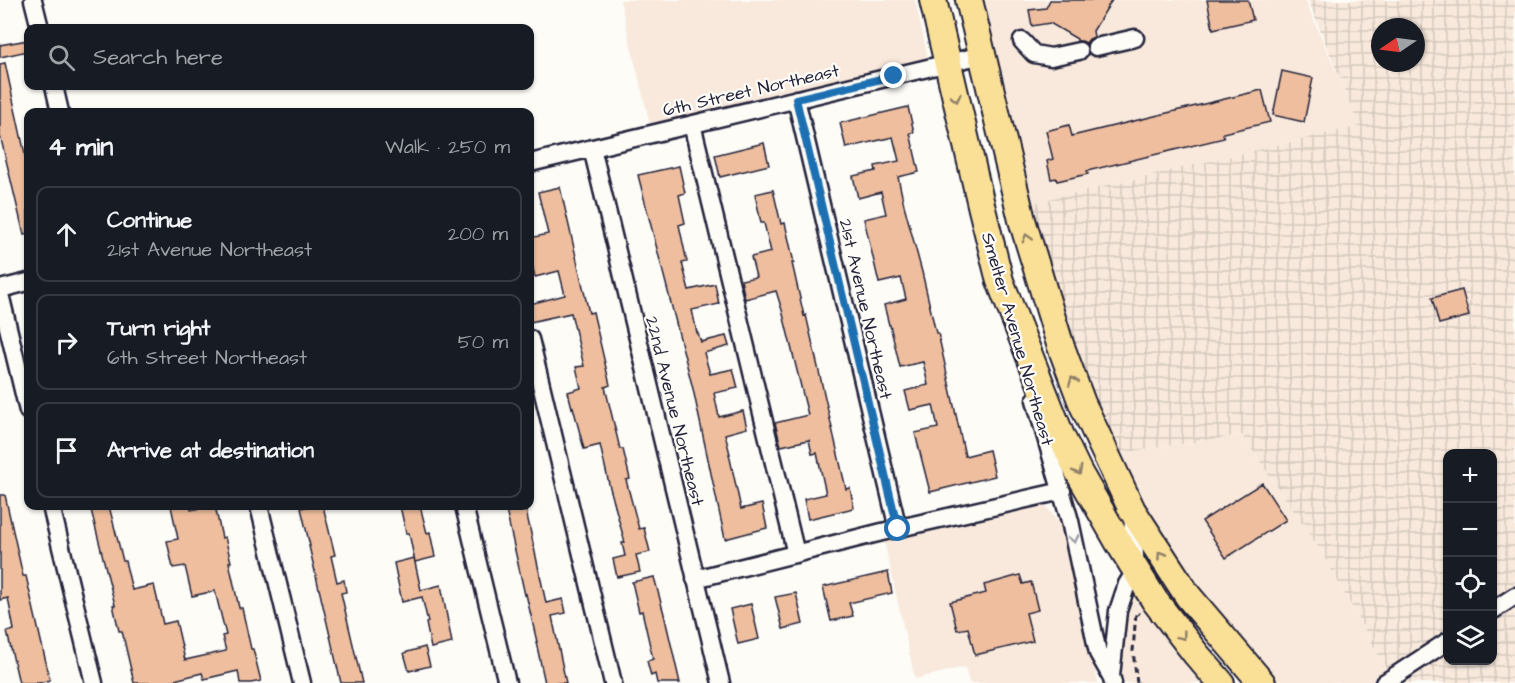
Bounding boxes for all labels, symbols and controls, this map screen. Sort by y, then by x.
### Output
north arrow [1371,18,1425,72]
search box [24,24,534,90]
icon: search [45,41,78,74]
text: Search here [93,42,223,73]
street label: 6th Street Northeast [661,58,842,123]
route end [880,62,906,88]
one-way arrow [948,93,961,103]
text: 4 min [48,129,113,165]
text: Walk · 250 m [385,133,510,161]
text: Continue [107,205,192,236]
street label: 21st Avenue Northeast [833,216,899,403]
icon: ahead [50,218,83,251]
text: 200 m [448,220,508,248]
street label: Smelter Avenue Northeast [975,230,1060,449]
one-way arrow [1022,233,1035,243]
text: 21st Avenue Northeast [107,236,312,264]
text: Turn right [107,313,210,344]
street label: 22nd Avenue Northeast [639,314,710,509]
icon: right [50,326,83,359]
text: 50 m [458,328,508,356]
text: 6th Street Northeast [107,344,307,372]
one-way arrow [1068,376,1081,387]
icon: arrive [50,434,83,467]
text: Arrive at destination [107,435,314,466]
map controls [1443,449,1497,665]
button: + [1443,449,1497,503]
one-way arrow [1071,465,1083,476]
button: − [1443,503,1497,557]
route start [884,515,910,541]
one-way arrow [1067,534,1080,544]
one-way arrow [1157,550,1168,561]
button: locate [1443,557,1497,611]
button: layers [1443,611,1497,665]
one-way arrow [1174,629,1185,640]

